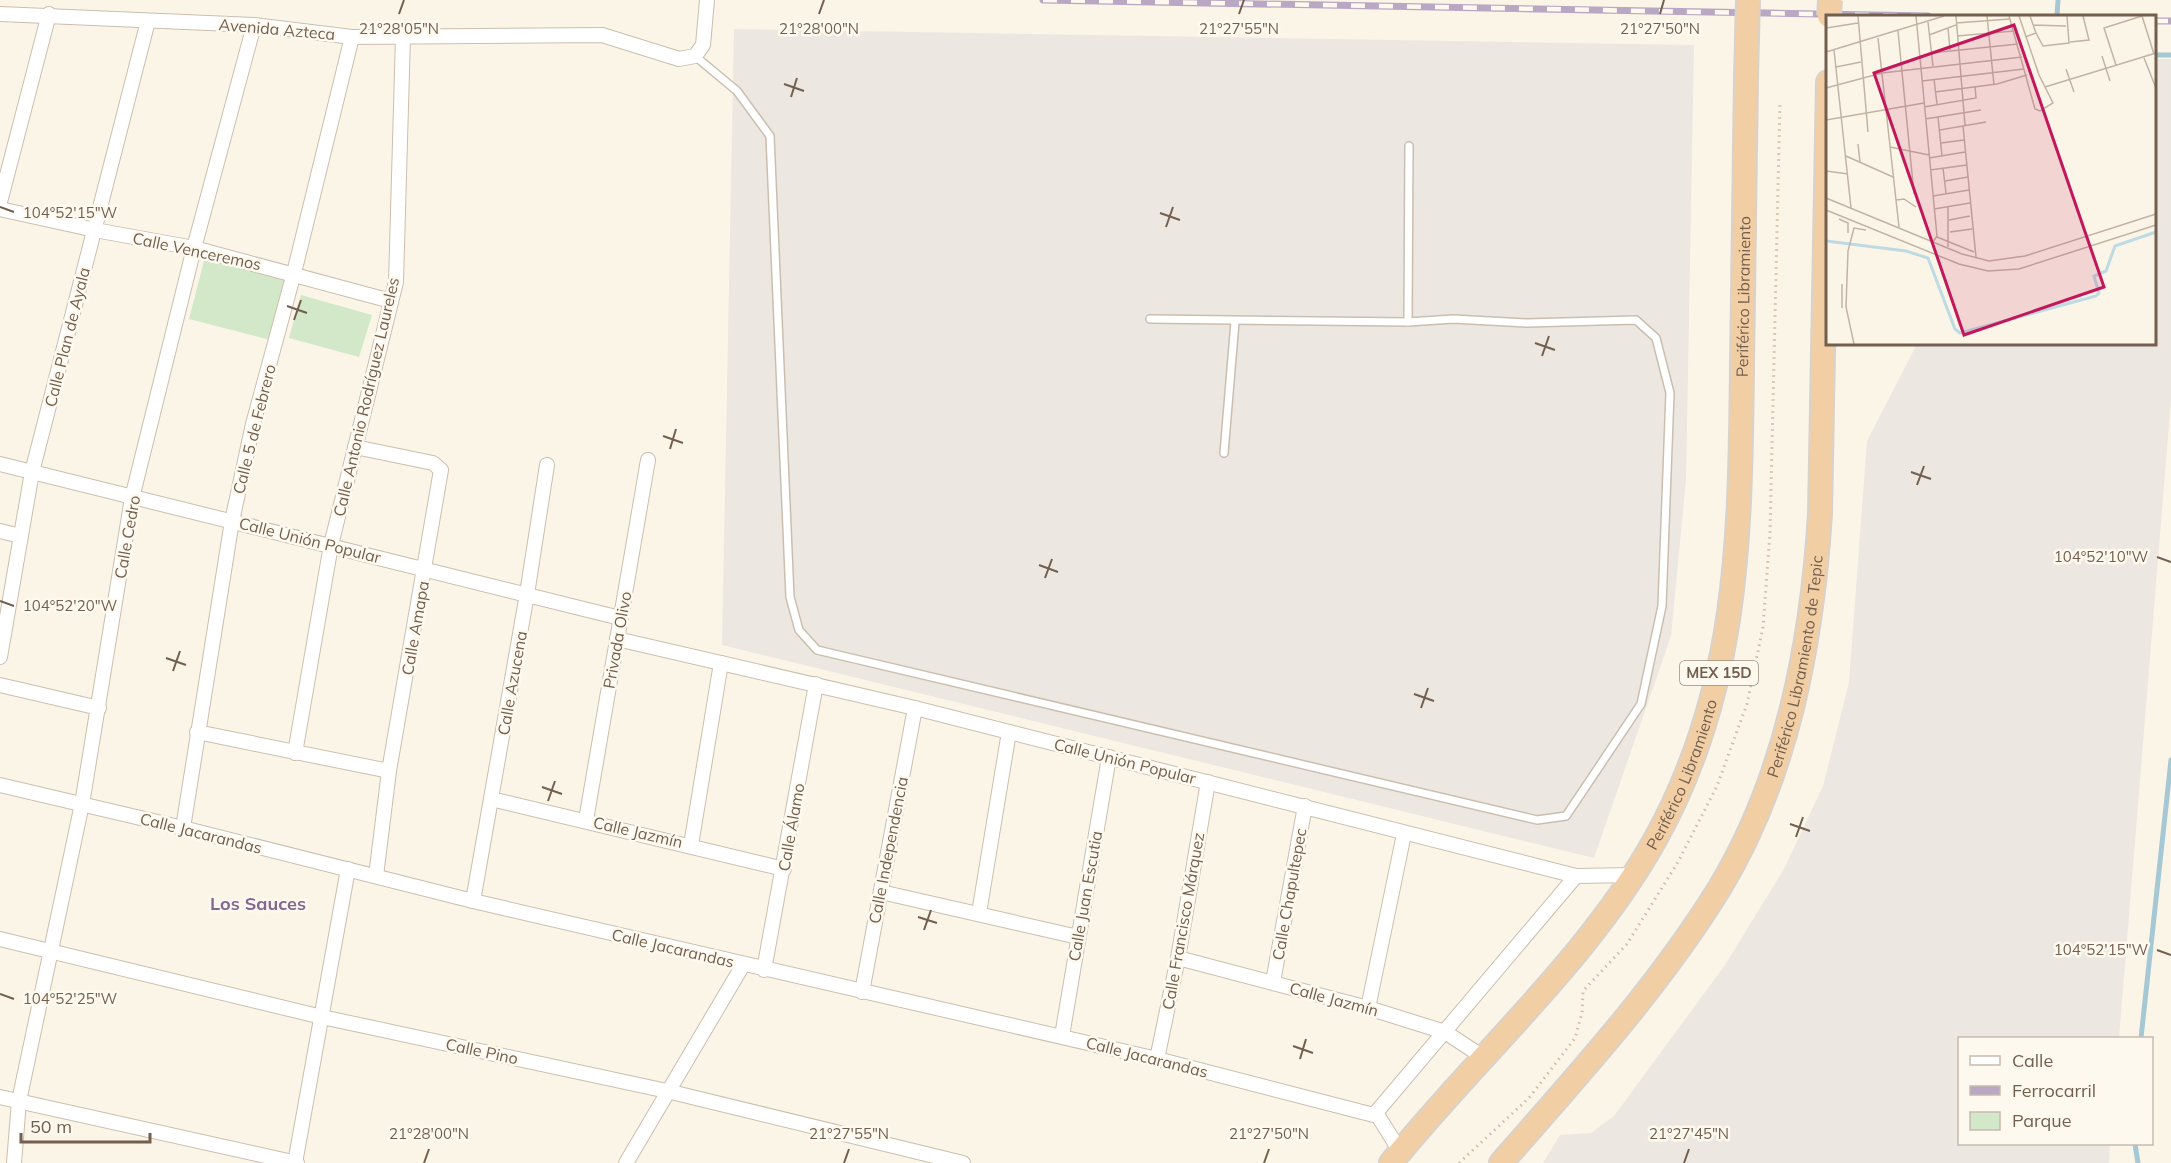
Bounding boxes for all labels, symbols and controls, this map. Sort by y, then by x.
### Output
street label: Avenida Azteca [218,14,336,44]
inset map [1826,15,2156,345]
text: 21°28'05"N [359,19,439,38]
text: 21°28'00"N [779,19,859,38]
text: 21°27'55"N [1199,19,1279,38]
text: 21°27'50"N [1620,19,1700,38]
text: 104°52'15"W [23,203,118,222]
street label: Periférico Libramiento [1732,216,1754,377]
street label: Calle Venceremos [131,228,263,274]
street label: Calle Plan de Ayala [40,265,94,409]
street label: Calle Antonio Rodríguez Laureles [329,275,403,518]
street label: Calle 5 de Febrero [228,362,280,496]
street label: Calle Cedro [110,494,144,580]
street label: Calle Unión Popular [237,513,383,567]
text: 104°52'10"W [2054,547,2149,566]
street label: Periférico Libramiento de Tepic [1762,554,1827,780]
street label: Calle Amapa [397,579,433,677]
street label: Privada Olivo [599,590,635,690]
text: 104°52'20"W [23,596,118,615]
street label: Calle Azucena [493,629,531,737]
road number: MEX 15D [1680,661,1758,685]
street label: Periférico Libramiento [1642,697,1721,853]
street label: Calle Unión Popular [1052,734,1198,788]
street label: Calle Independencia [864,775,912,925]
street label: Calle Álamo [773,781,809,873]
street label: Calle Jacarandas [138,808,264,858]
street label: Calle Jazmín [591,812,685,852]
street label: Calle Chapultepec [1268,826,1310,962]
street label: Calle Juan Escutia [1064,829,1106,963]
street label: Calle Francisco Márquez [1158,831,1208,1011]
district label: Los Sauces [210,892,306,915]
street label: Calle Jacarandas [610,924,736,972]
text: 104°52'15"W [2054,940,2149,959]
street label: Calle Jazmín [1287,978,1381,1020]
text: 104°52'25"W [23,989,118,1008]
street label: Calle Jacarandas [1084,1032,1210,1082]
street label: Calle Pino [444,1034,520,1068]
legend [1958,1037,2153,1145]
text: Calle [2012,1049,2053,1072]
text: Ferrocarril [2012,1079,2096,1102]
scale bar [21,1106,150,1144]
text: Parque [2012,1109,2071,1132]
text: 50 m [30,1115,72,1138]
text: 21°28'00"N [389,1124,469,1143]
text: 21°27'55"N [809,1124,889,1143]
text: 21°27'50"N [1229,1124,1309,1143]
text: 21°27'45"N [1649,1124,1729,1143]

